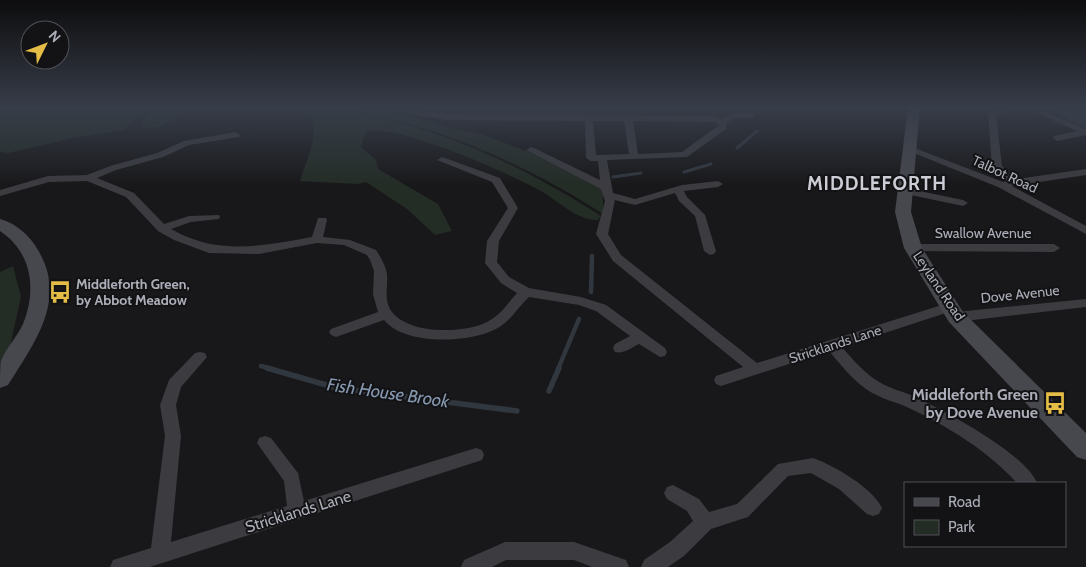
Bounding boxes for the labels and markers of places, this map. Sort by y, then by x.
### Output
place label: Middleforth Green, by Abbot Meadow [76,275,190,309]
bus stop icon: Middleforth Green, by Abbot Meadow [47,279,73,305]
place label: Middleforth Green by Dove Avenue [912,385,1038,422]
bus stop icon: Middleforth Green by Dove Avenue [1042,390,1068,416]

